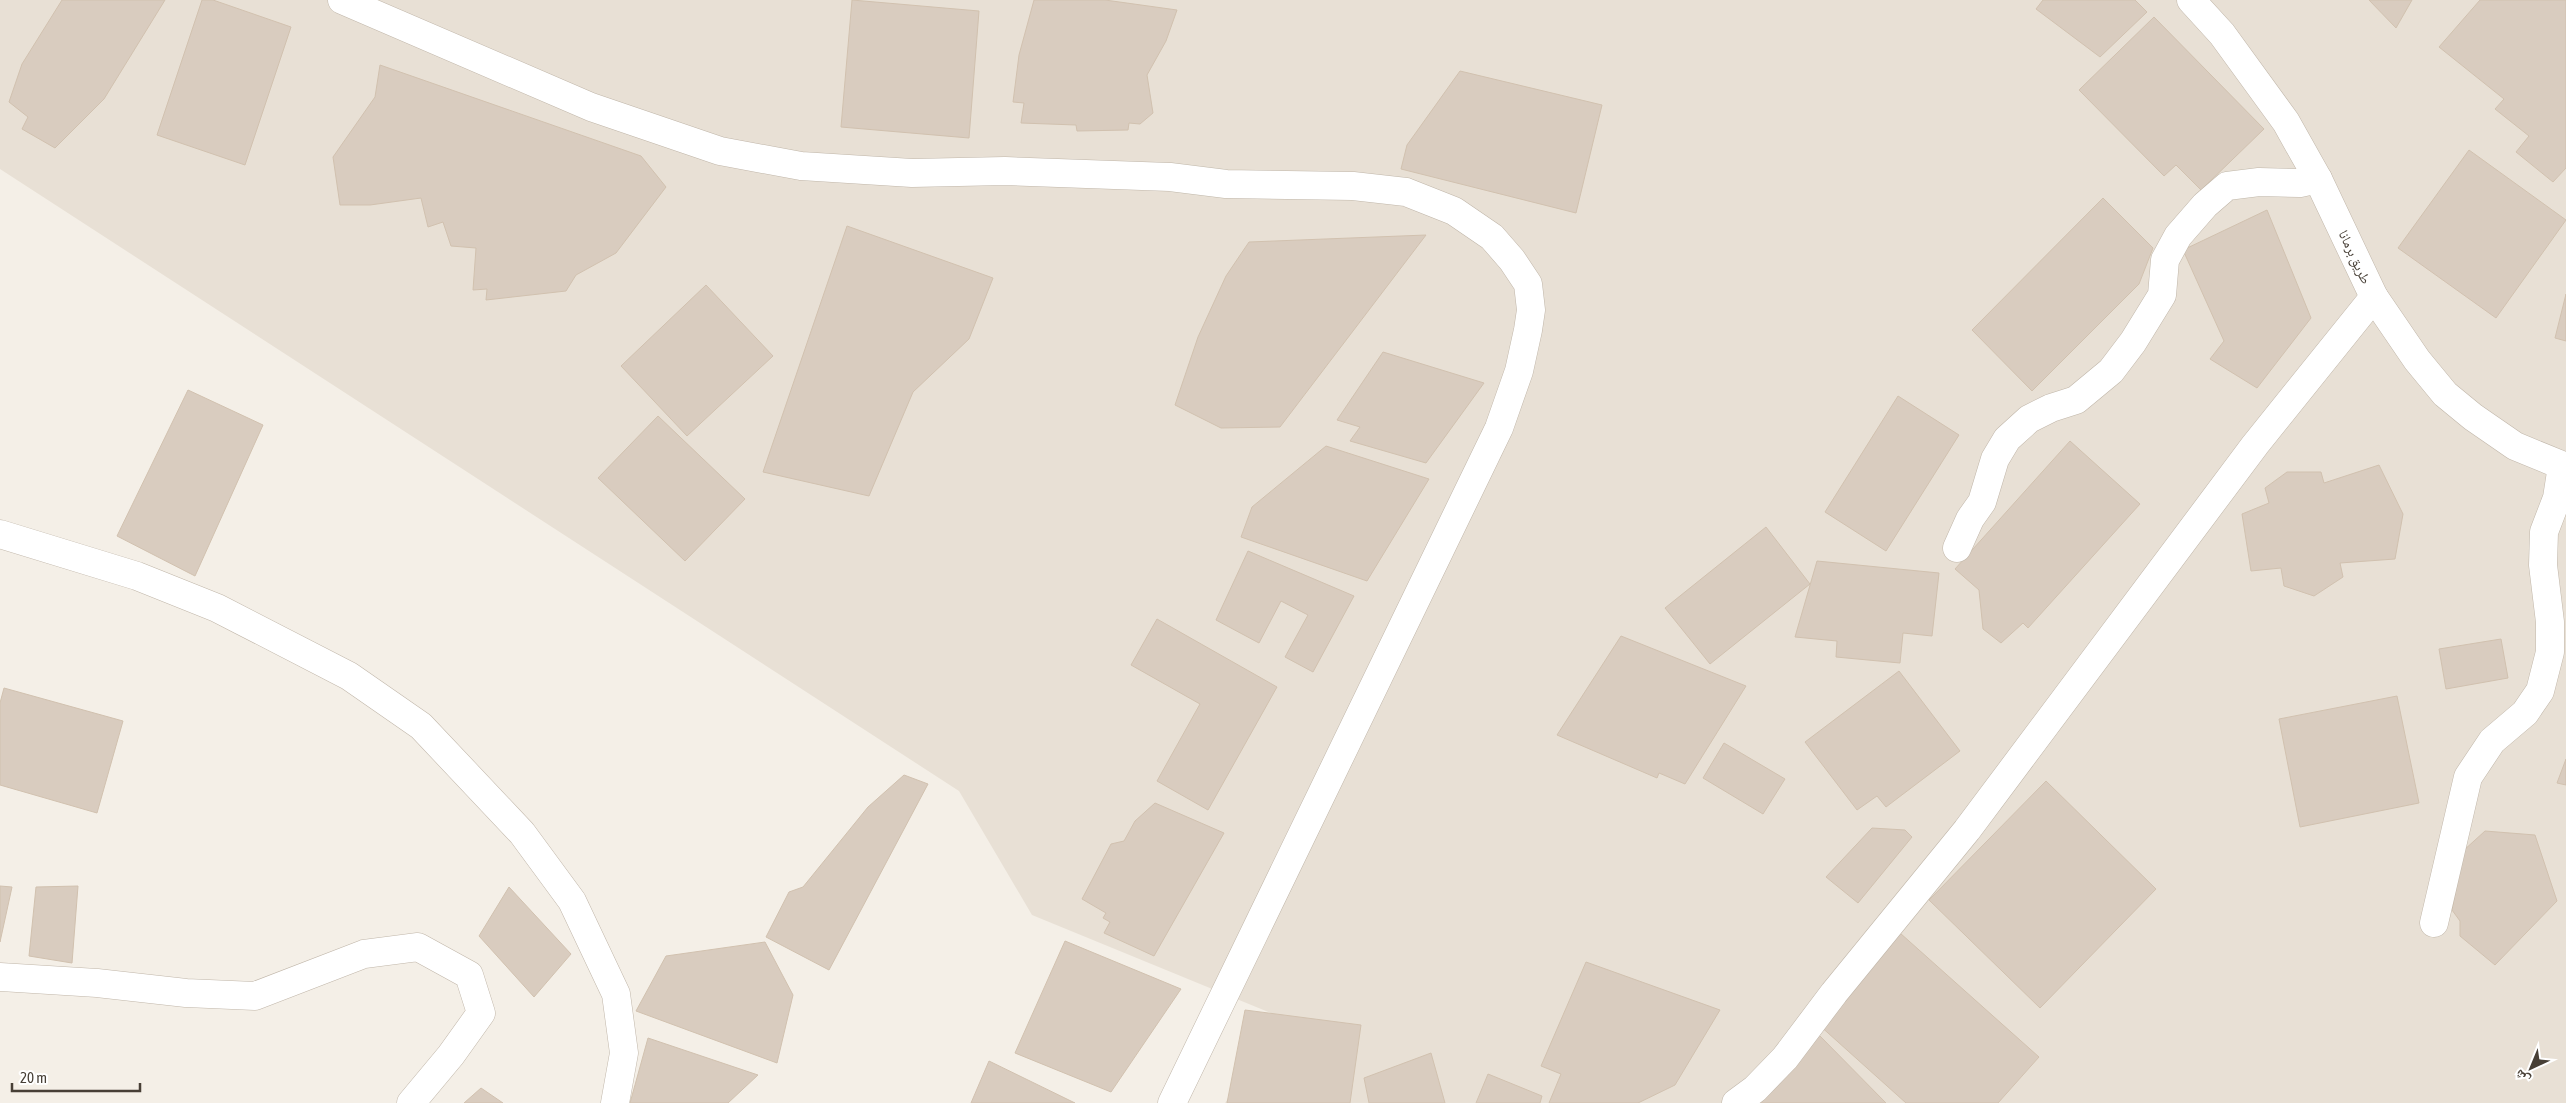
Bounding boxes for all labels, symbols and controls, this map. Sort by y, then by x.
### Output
street label: طريق برمانا [2334,228,2374,287]
north arrow [2506,1043,2556,1093]
scale bar [12,1060,140,1092]
text: ش [2511,1066,2534,1088]
text: 20 m [20,1069,47,1086]

